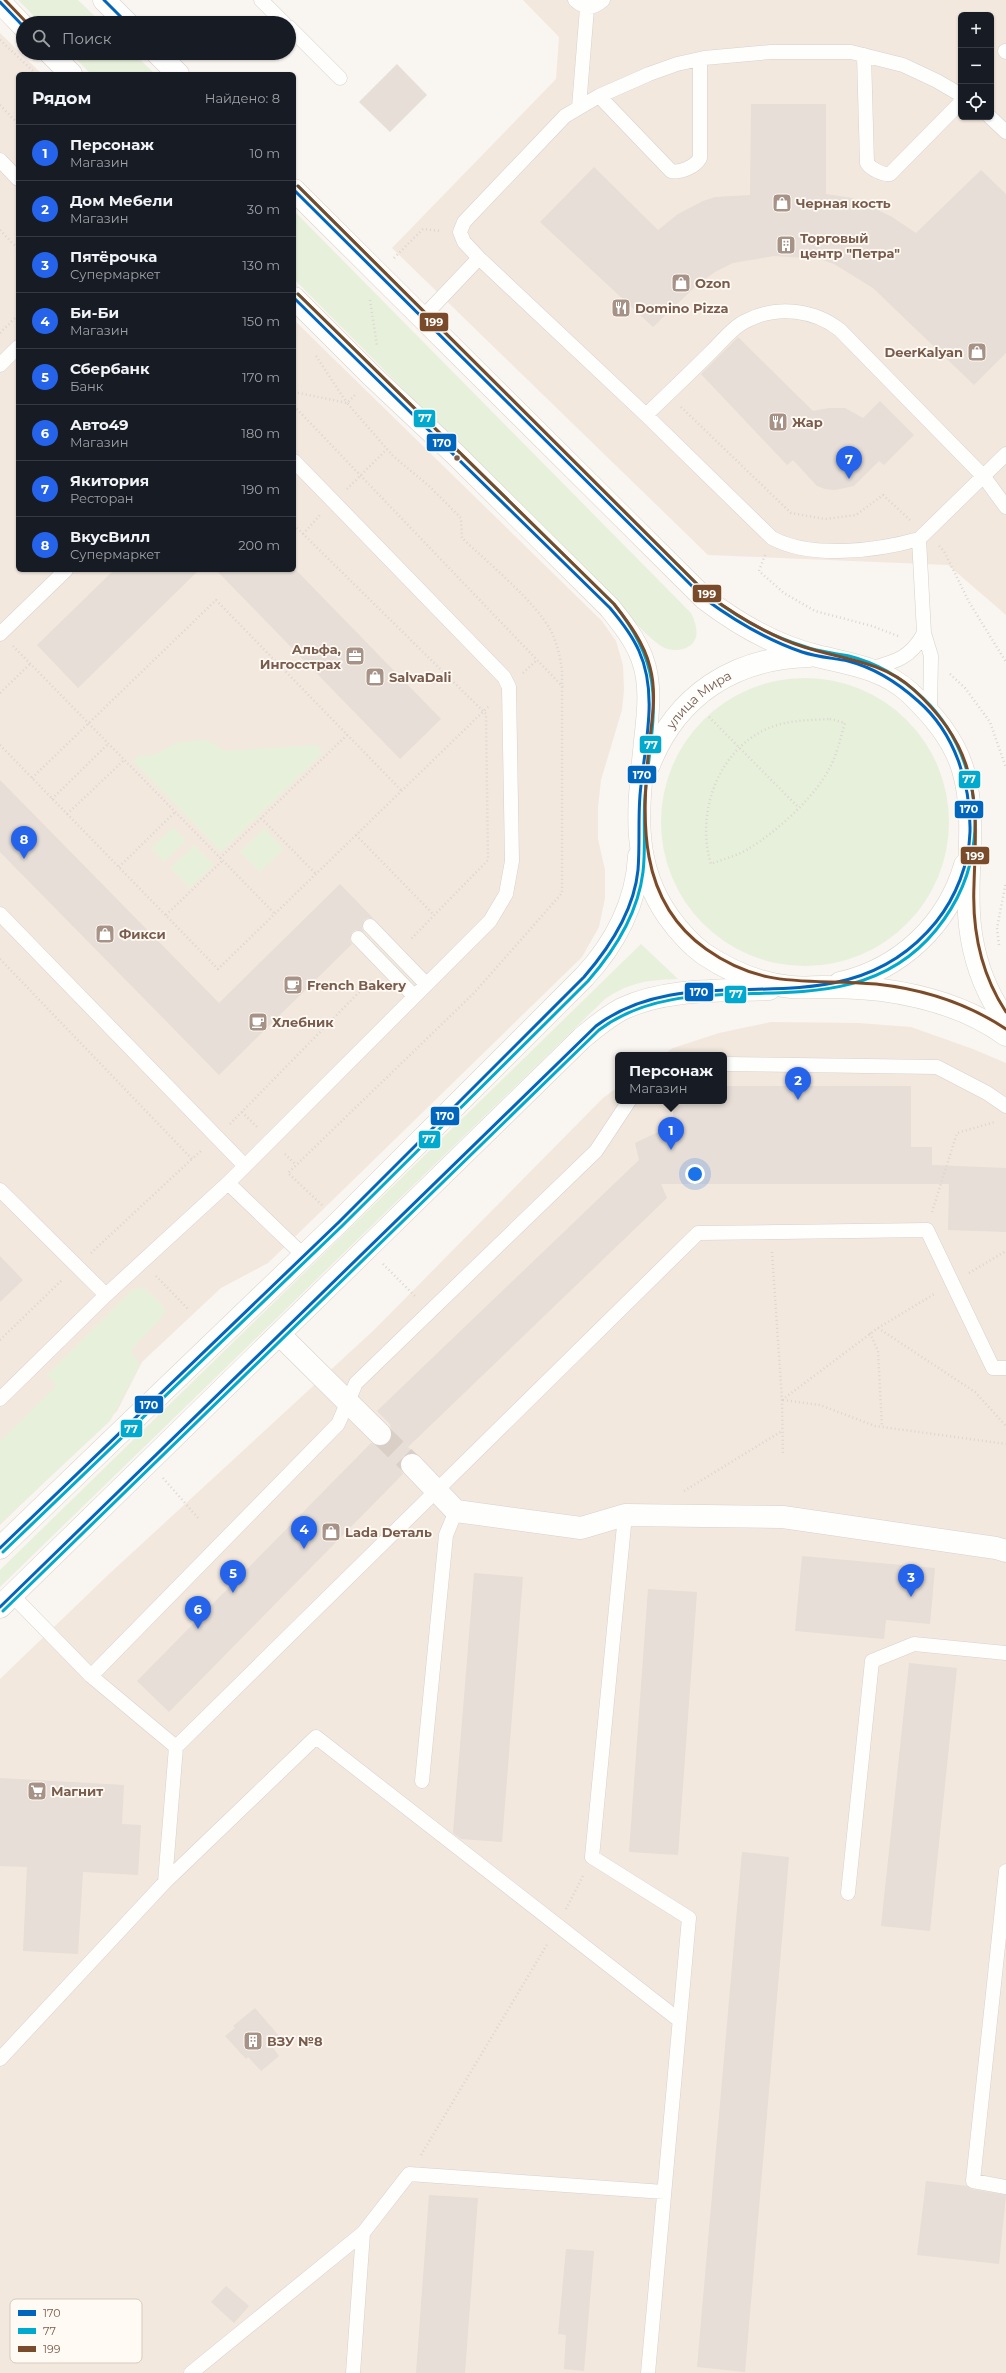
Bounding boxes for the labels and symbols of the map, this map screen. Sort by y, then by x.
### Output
shop icon: Черная кость [771,192,793,214]
place label: Черная кость [796,195,891,211]
place label: Торговый центр "Петра" [800,230,900,261]
building icon: Торговый центр "Петра" [775,234,797,256]
shop icon: Ozon [670,272,692,294]
place label: Ozon [695,275,730,291]
restaurant icon: Domino Pizza [610,297,632,319]
place label: Domino Pizza [635,300,729,316]
line badge: 199 [419,312,449,332]
text: 199 [425,315,443,329]
shop icon: DeerKalyan [966,341,988,363]
place label: DeerKalyan [884,344,963,360]
line badge: 77 [413,409,436,428]
text: 77 [418,411,432,425]
restaurant icon: Жар [767,411,789,433]
place label: Жар [792,414,823,430]
line badge: 170 [426,433,457,452]
text: 170 [433,436,452,450]
pin: 7 [836,446,862,479]
unlabelled marker [452,453,462,463]
line badge: 199 [692,584,722,603]
text: 199 [698,587,716,601]
place label: Альфа, Ингосстрах [260,641,341,672]
office icon: Альфа, Ингосстрах [344,645,366,667]
shop icon: SalvaDali [364,666,386,688]
street label: улица Мира [662,667,734,732]
place label: SalvaDali [389,669,451,685]
line badge: 77 [639,735,662,754]
text: 77 [644,738,658,752]
line badge: 170 [627,765,657,784]
text: 170 [633,768,652,782]
line badge: 77 [958,770,981,789]
text: 77 [962,772,976,786]
line badge: 170 [954,800,984,819]
text: 170 [960,802,979,816]
pin: 8 [11,826,37,859]
line badge: 199 [960,846,990,865]
text: 199 [966,849,984,863]
shop icon: Фикси [94,923,116,945]
place label: Фикси [119,926,166,942]
cafe icon: French Bakery [282,974,304,996]
place label: French Bakery [307,977,406,993]
line badge: 170 [684,982,714,1002]
text: 170 [690,985,709,999]
line badge: 77 [724,985,747,1004]
text: 77 [729,987,743,1001]
cafe icon: Хлебник [247,1011,269,1033]
place label: Хлебник [272,1014,334,1030]
pin: 2 [785,1067,811,1100]
line badge: 170 [430,1106,460,1126]
text: 170 [436,1109,455,1123]
pin: 1 [658,1117,684,1150]
line badge: 77 [418,1130,441,1149]
text: 77 [422,1132,436,1146]
your location [685,1164,705,1184]
line badge: 170 [134,1395,164,1414]
text: 170 [140,1398,159,1412]
line badge: 77 [120,1419,143,1438]
text: 77 [124,1422,138,1436]
pin: 4 [291,1516,317,1549]
shop icon: Lada Dеталь [320,1521,342,1543]
place label: Lada Dеталь [345,1524,432,1540]
pin: 5 [220,1560,246,1593]
pin: 3 [898,1564,924,1597]
pin: 6 [185,1596,211,1629]
supermarket icon: Магнит [26,1780,48,1802]
place label: Магнит [51,1783,103,1799]
building icon: ВЗУ №8 [242,2030,264,2052]
place label: ВЗУ №8 [267,2033,323,2049]
legend [10,2299,142,2363]
text: 170 [43,2306,61,2320]
text: 77 [43,2324,56,2338]
text: 199 [43,2342,61,2356]

